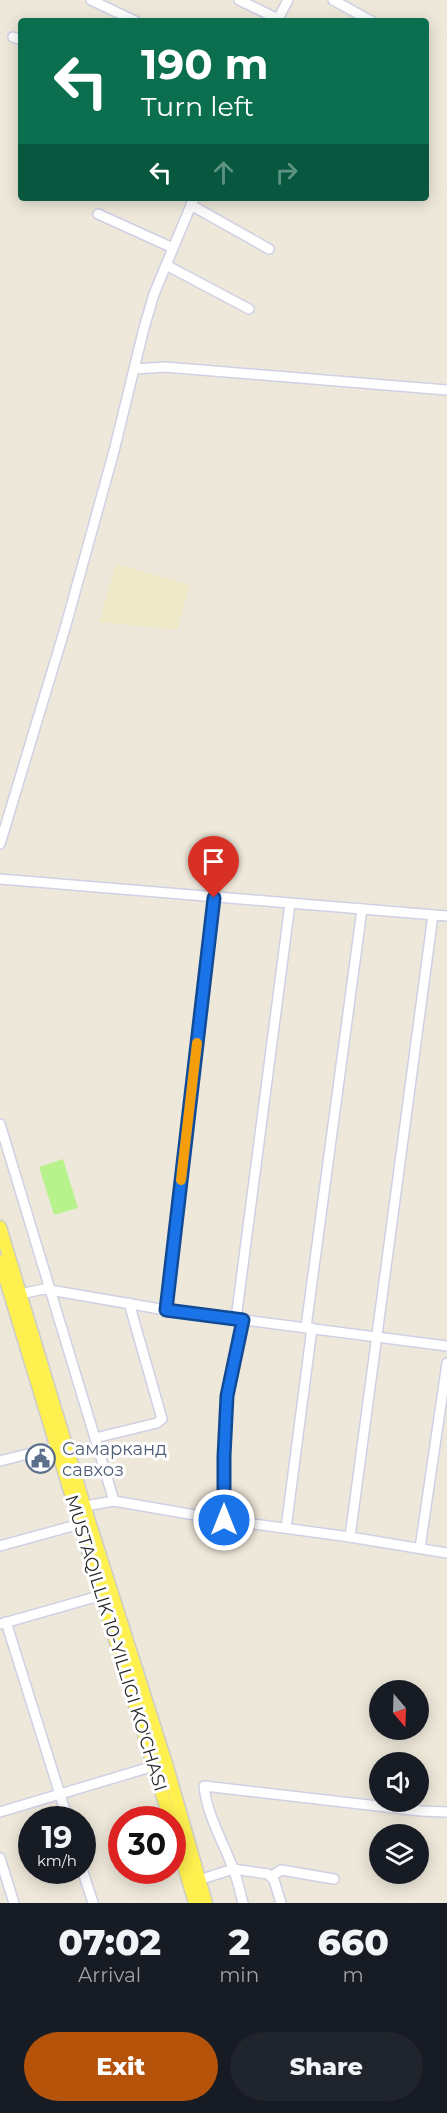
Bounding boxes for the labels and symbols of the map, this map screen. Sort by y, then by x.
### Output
pin [188,836,239,898]
place label: Самарканд савхоз [62,1438,167,1481]
public building icon: Самарканд савхоз [25,1443,57,1475]
position arrow [192,1488,256,1552]
street label: MUSTAQILLIK 10-YILLIGI KO'CHASI [60,1492,172,1794]
north arrow [369,1680,429,1740]
speed limit sign: 30 [108,1806,186,1884]

